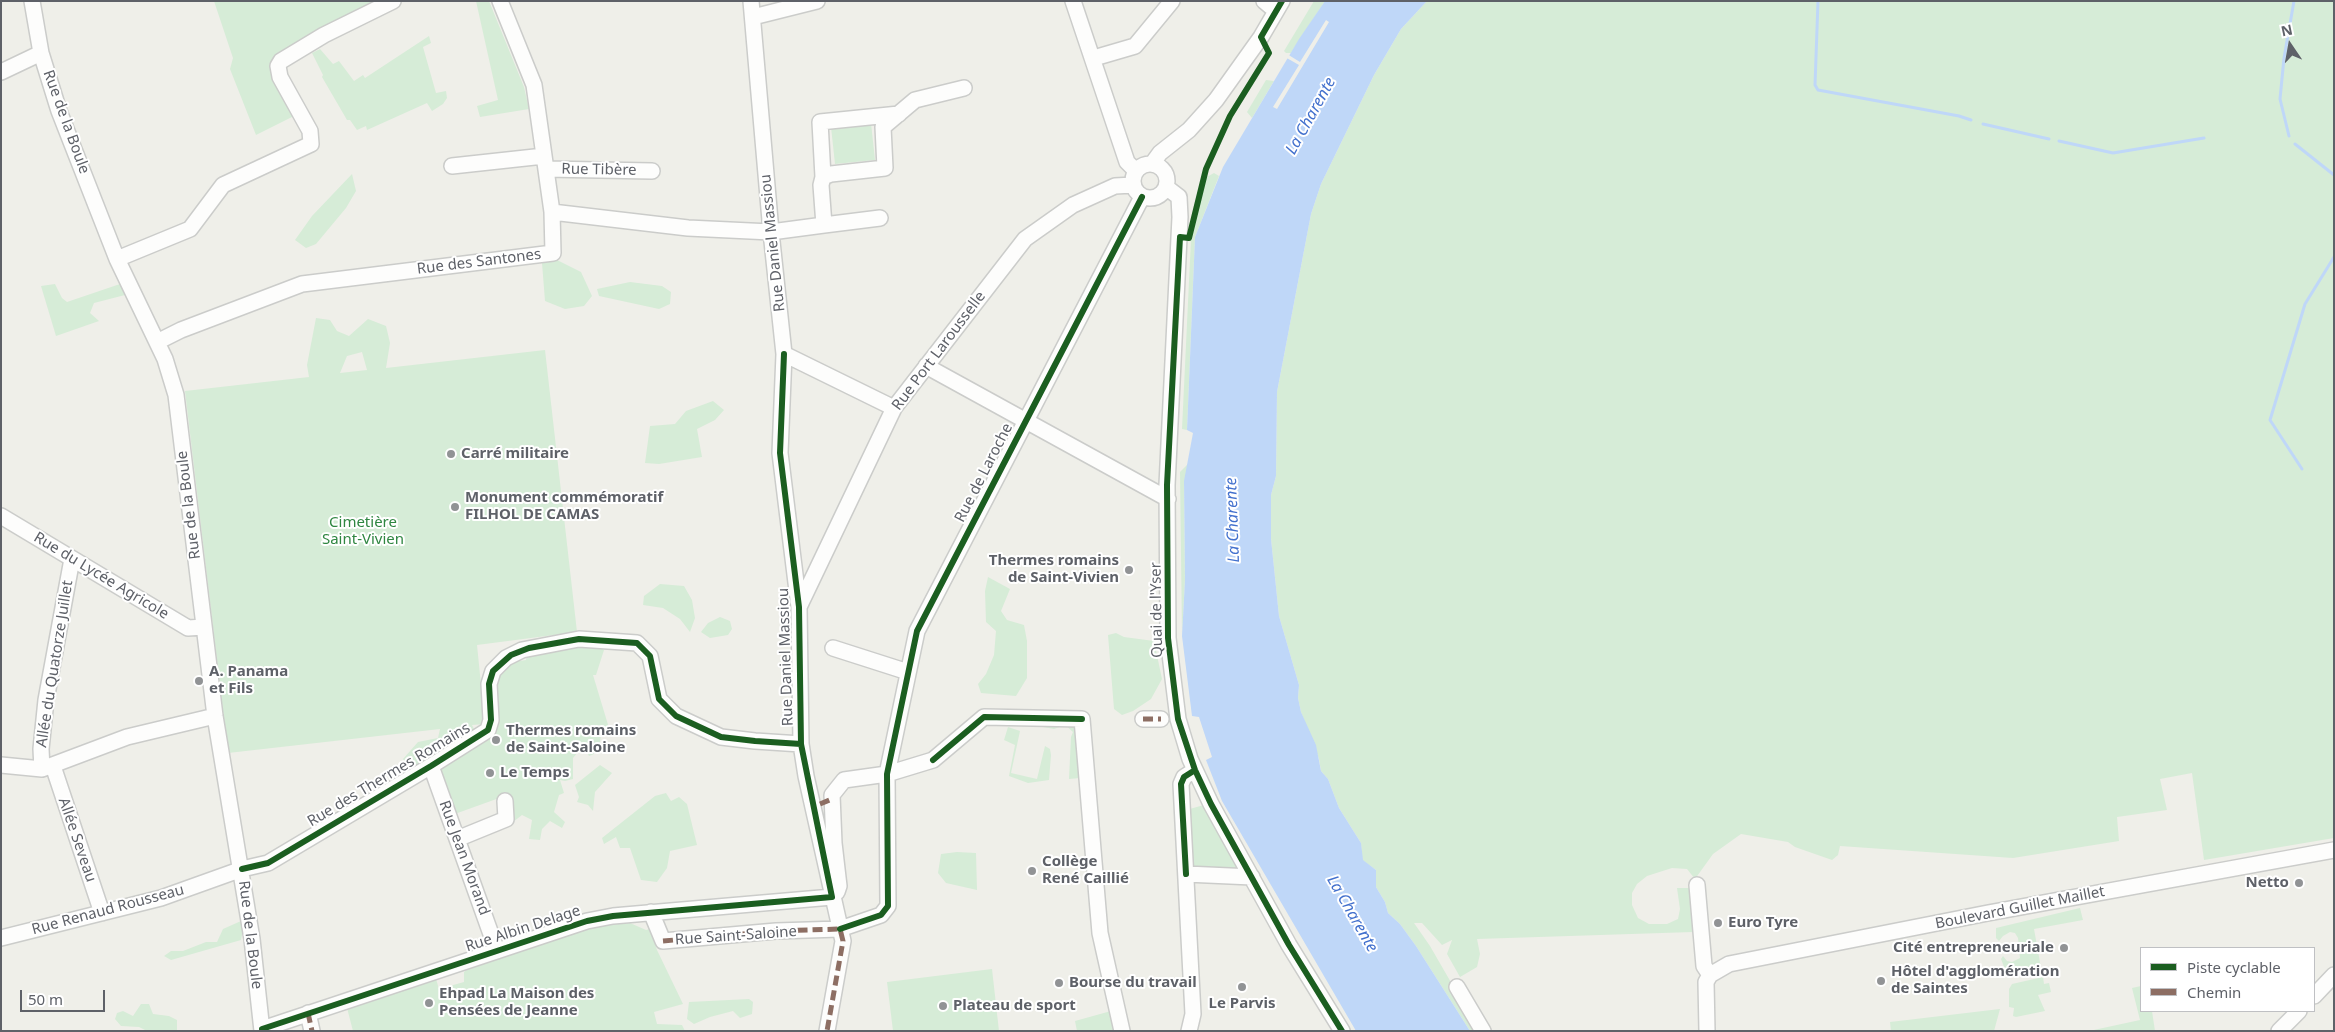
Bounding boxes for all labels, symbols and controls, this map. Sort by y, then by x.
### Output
text: N [2279,19,2294,40]
north arrow [2265,20,2315,70]
street label: Rue de la Boule [39,68,93,176]
water label: La Charente [1282,74,1340,158]
street label: Rue Tibère [561,160,637,180]
street label: Rue Daniel Massiou [757,173,789,313]
street label: Rue des Santones [416,245,542,279]
street label: Rue Port Larousselle [888,288,990,414]
street label: Rue de Laroche [951,420,1017,526]
place label: Carré militaire [461,445,569,463]
marker: Carré militaire [445,448,457,460]
street label: Rue de la Boule [173,450,205,560]
water label: La Charente [1222,477,1244,563]
place label: Monument commémoratif FILHOL DE CAMAS [465,489,663,524]
marker: Monument commémoratif FILHOL DE CAMAS [449,501,461,513]
park label: Cimetière Saint-Vivien [322,514,404,549]
street label: Rue du Lycée Agricole [30,529,172,623]
place label: Thermes romains de Saint-Vivien [989,552,1119,587]
street label: Quai de l'Yser [1147,562,1167,658]
marker: Thermes romains de Saint-Vivien [1123,564,1135,576]
street label: Allée du Quatorze Juillet [33,579,77,749]
street label: Rue Daniel Massiou [775,588,797,726]
place label: A. Panama et Fils [209,663,288,698]
marker: A. Panama et Fils [193,675,205,687]
street label: Rue des Thermes Romains [304,719,474,831]
place label: Thermes romains de Saint-Saloine [506,722,636,757]
marker: Thermes romains de Saint-Saloine [490,734,502,746]
place label: Le Temps [500,764,569,782]
marker: Le Temps [484,767,496,779]
street label: Allée Seveau [54,795,100,885]
street label: Rue Jean Morand [435,798,493,918]
place label: Collège René Caillié [1042,853,1129,888]
marker: Collège René Caillié [1026,865,1038,877]
water label: La Charente [1322,872,1382,956]
place label: Netto [2245,874,2289,892]
marker: Netto [2293,877,2305,889]
street label: Rue de la Boule [234,880,266,990]
street label: Rue Renaud Rousseau [30,881,186,939]
street label: Boulevard Guillet Maillet [1934,883,2106,933]
street label: Rue Albin Delage [463,902,583,956]
place label: Euro Tyre [1728,914,1798,932]
marker: Euro Tyre [1712,917,1724,929]
street label: Rue Saint-Saloine [674,923,798,949]
place label: Cité entrepreneuriale [1893,939,2054,957]
marker: Cité entrepreneuriale [2058,942,2070,954]
legend [2140,947,2315,1012]
text: Piste cyclable [2187,957,2281,977]
place label: Hôtel d'agglomération de Saintes [1891,963,2059,998]
place label: Bourse du travail [1069,974,1197,992]
marker: Hôtel d'agglomération de Saintes [1875,975,1887,987]
marker: Bourse du travail [1053,977,1065,989]
scale bar [22,980,108,1012]
marker: Le Parvis [1236,981,1248,993]
text: Chemin [2187,982,2241,1002]
place label: Ehpad La Maison des Pensées de Jeanne [439,985,594,1020]
text: 50 m [28,989,63,1009]
place label: Le Parvis [1209,995,1275,1013]
marker: Ehpad La Maison des Pensées de Jeanne [423,997,435,1009]
place label: Plateau de sport [953,997,1076,1015]
marker: Plateau de sport [937,1000,949,1012]

